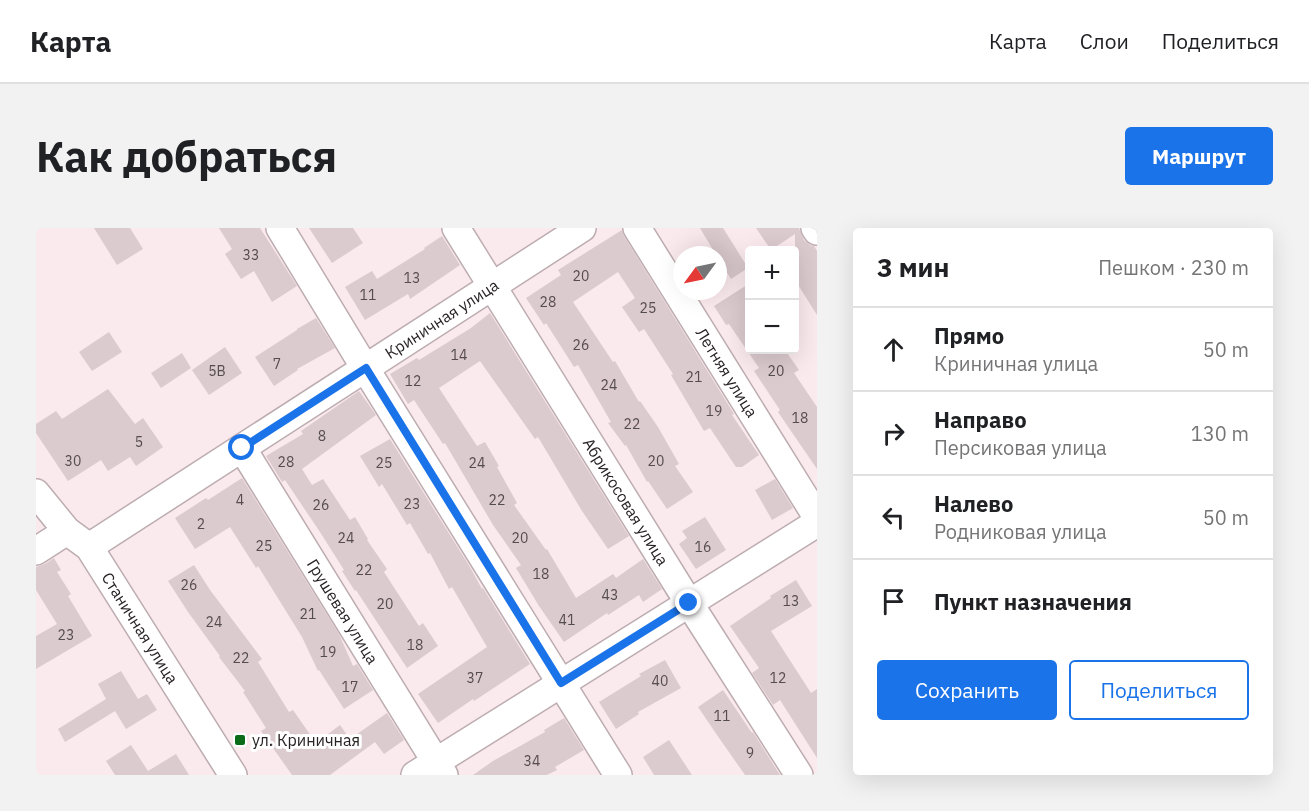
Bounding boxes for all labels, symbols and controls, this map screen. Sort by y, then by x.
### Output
text: Карта [30,23,111,60]
text: Карта [989,27,1047,55]
text: Слои [1080,27,1129,55]
text: Поделиться [1162,27,1279,55]
button: Маршрут [1125,127,1273,185]
text: Как добраться [36,129,337,184]
house number: 33 [243,246,259,264]
north arrow [673,246,727,300]
map controls [745,246,799,354]
button: + [745,246,799,300]
text: 3 мин [877,250,949,284]
text: Пешком · 230 m [1098,254,1249,281]
house number: 20 [573,267,589,285]
house number: 13 [404,269,420,287]
street label: Криничная улица [381,274,503,363]
house number: 11 [360,286,376,304]
house number: 28 [540,293,556,311]
house number: 25 [640,299,656,317]
button: − [745,300,799,354]
text: Прямо [934,321,1004,350]
street label: Летняя улица [691,324,763,421]
icon: ahead [877,333,910,366]
house number: 26 [573,336,589,354]
text: 50 m [1203,336,1249,363]
house number: 14 [451,346,467,364]
text: Криничная улица [934,350,1098,377]
house number: 7 [273,355,281,373]
house number: 5В [208,362,226,380]
house number: 20 [768,362,784,380]
house number: 21 [686,368,702,386]
house number: 12 [405,372,421,390]
house number: 24 [601,376,617,394]
house number: 19 [706,402,722,420]
text: Направо [934,405,1027,434]
house number: 18 [792,409,808,427]
house number: 22 [624,415,640,433]
icon: right [877,417,910,450]
text: 130 m [1191,420,1249,447]
house number: 8 [318,427,326,445]
house number: 5 [135,433,143,451]
route start [228,434,254,460]
street label: Абрикосовая улица [579,434,673,569]
text: Персиковая улица [934,434,1107,461]
house number: 30 [65,452,81,470]
house number: 20 [648,452,664,470]
house number: 28 [278,453,294,471]
house number: 25 [376,454,392,472]
house number: 24 [469,454,485,472]
text: Налево [934,489,1013,518]
house number: 4 [236,491,244,509]
house number: 22 [489,491,505,509]
house number: 23 [404,495,420,513]
house number: 26 [313,496,329,514]
icon: left [877,501,910,534]
text: 50 m [1203,504,1249,531]
house number: 2 [197,515,205,533]
text: Родниковая улица [934,518,1107,545]
house number: 24 [338,529,354,547]
house number: 20 [512,529,528,547]
house number: 25 [256,537,272,555]
house number: 16 [695,538,711,556]
street label: Грушевая улица [303,555,383,668]
house number: 22 [356,561,372,579]
house number: 18 [533,565,549,583]
street label: Станичная улица [98,569,183,688]
house number: 26 [181,576,197,594]
icon: arrive [877,585,910,618]
house number: 43 [602,586,618,604]
text: Пункт назначения [934,587,1132,616]
route end [675,589,701,615]
house number: 13 [783,592,799,610]
house number: 20 [377,595,393,613]
house number: 21 [300,605,316,623]
house number: 41 [559,611,575,629]
house number: 24 [206,613,222,631]
house number: 23 [58,626,74,644]
house number: 18 [407,636,423,654]
house number: 19 [320,643,336,661]
house number: 22 [233,649,249,667]
button: Сохранить [877,660,1057,720]
button: Поделиться [1069,660,1249,720]
house number: 37 [467,669,483,687]
house number: 12 [770,669,786,687]
house number: 40 [652,672,668,690]
house number: 17 [342,678,358,696]
house number: 11 [714,707,730,725]
place label: ул. Криничная [252,730,360,750]
marker: ул. Криничная [233,733,247,747]
house number: 9 [746,744,754,762]
house number: 34 [524,752,540,770]

